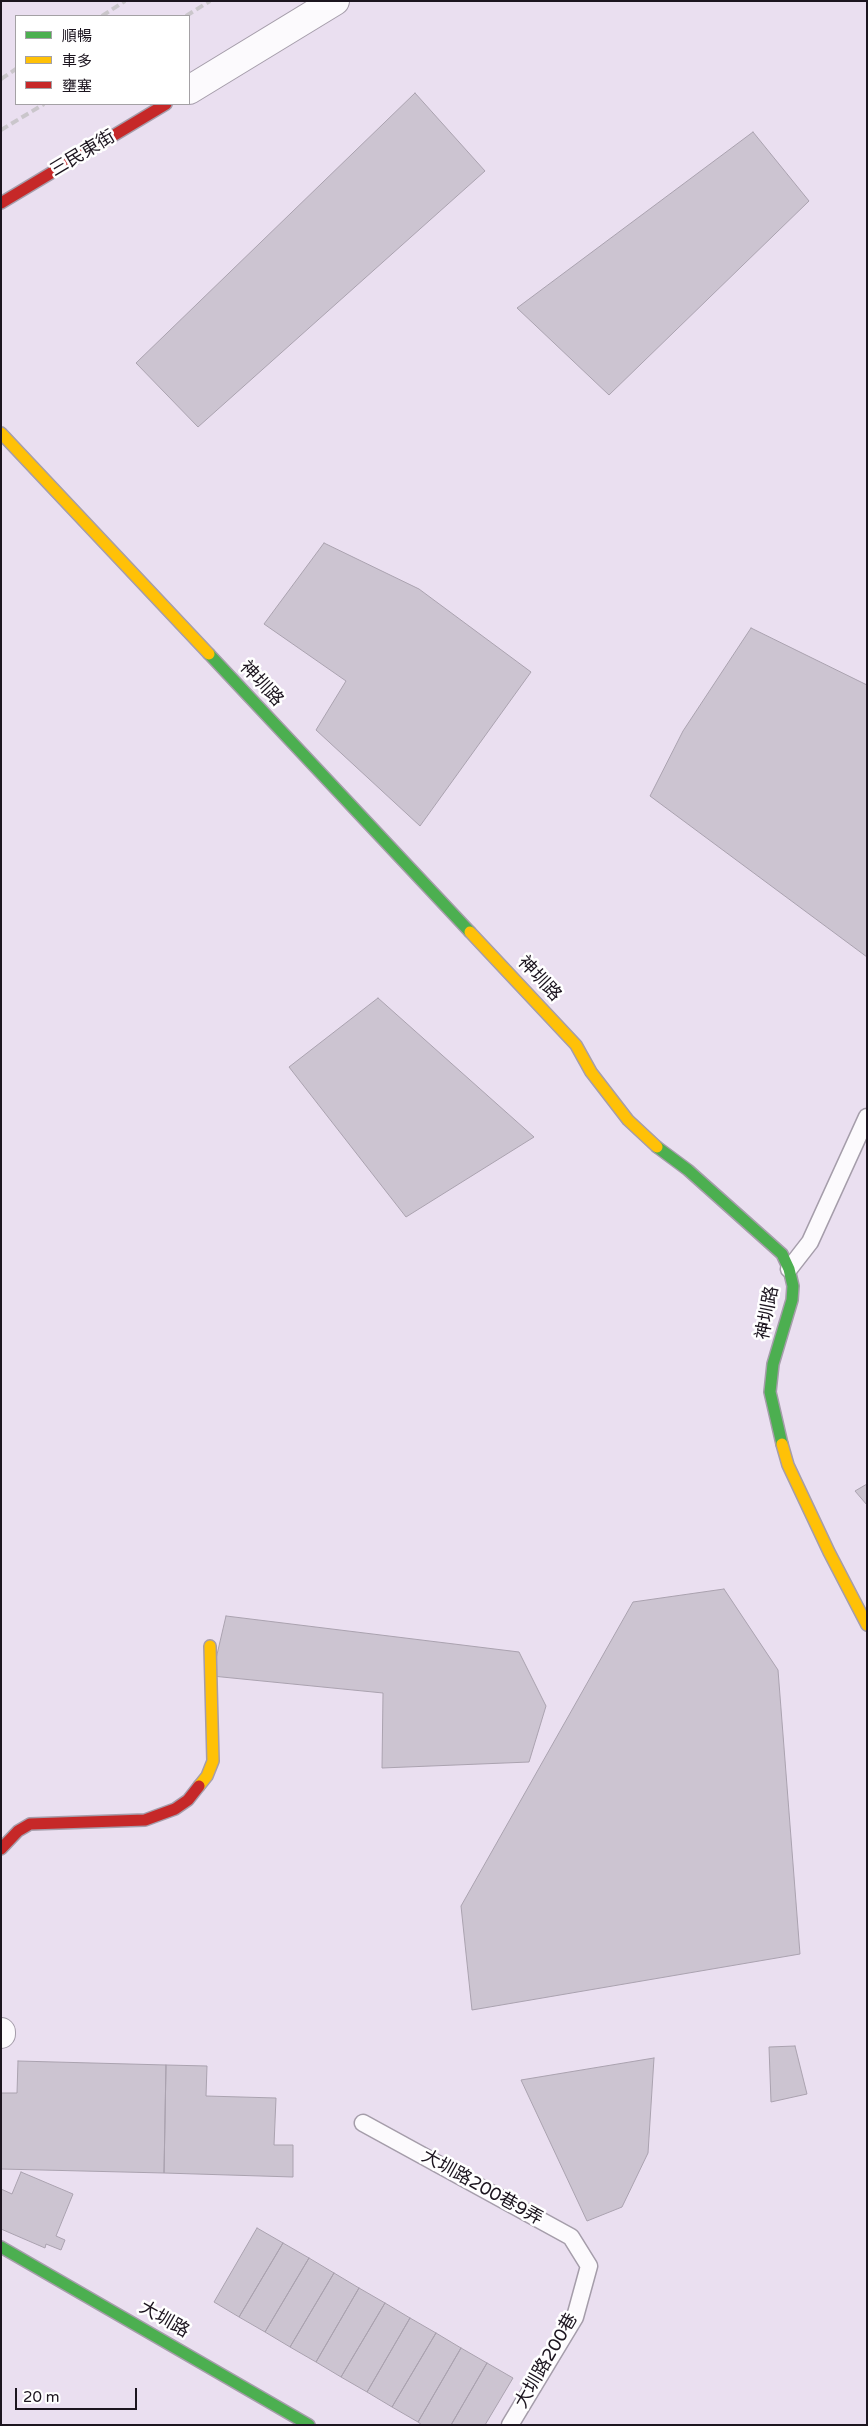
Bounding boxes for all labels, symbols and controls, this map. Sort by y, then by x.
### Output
legend [15,15,190,105]
text: 順暢 [62,27,92,45]
text: 車多 [62,52,92,70]
text: 壅塞 [62,77,92,95]
street label: 三民東街 [47,126,119,182]
street label: 神圳路 [235,657,287,711]
street label: 神圳路 [513,952,565,1006]
street label: 神圳路 [752,1284,784,1342]
street label: 大圳路200巷9弄 [418,2146,546,2230]
street label: 大圳路 [135,2297,193,2343]
street label: 大圳路200巷 [511,2310,583,2412]
scale bar [18,2378,140,2410]
text: 20 m [23,2388,60,2406]

